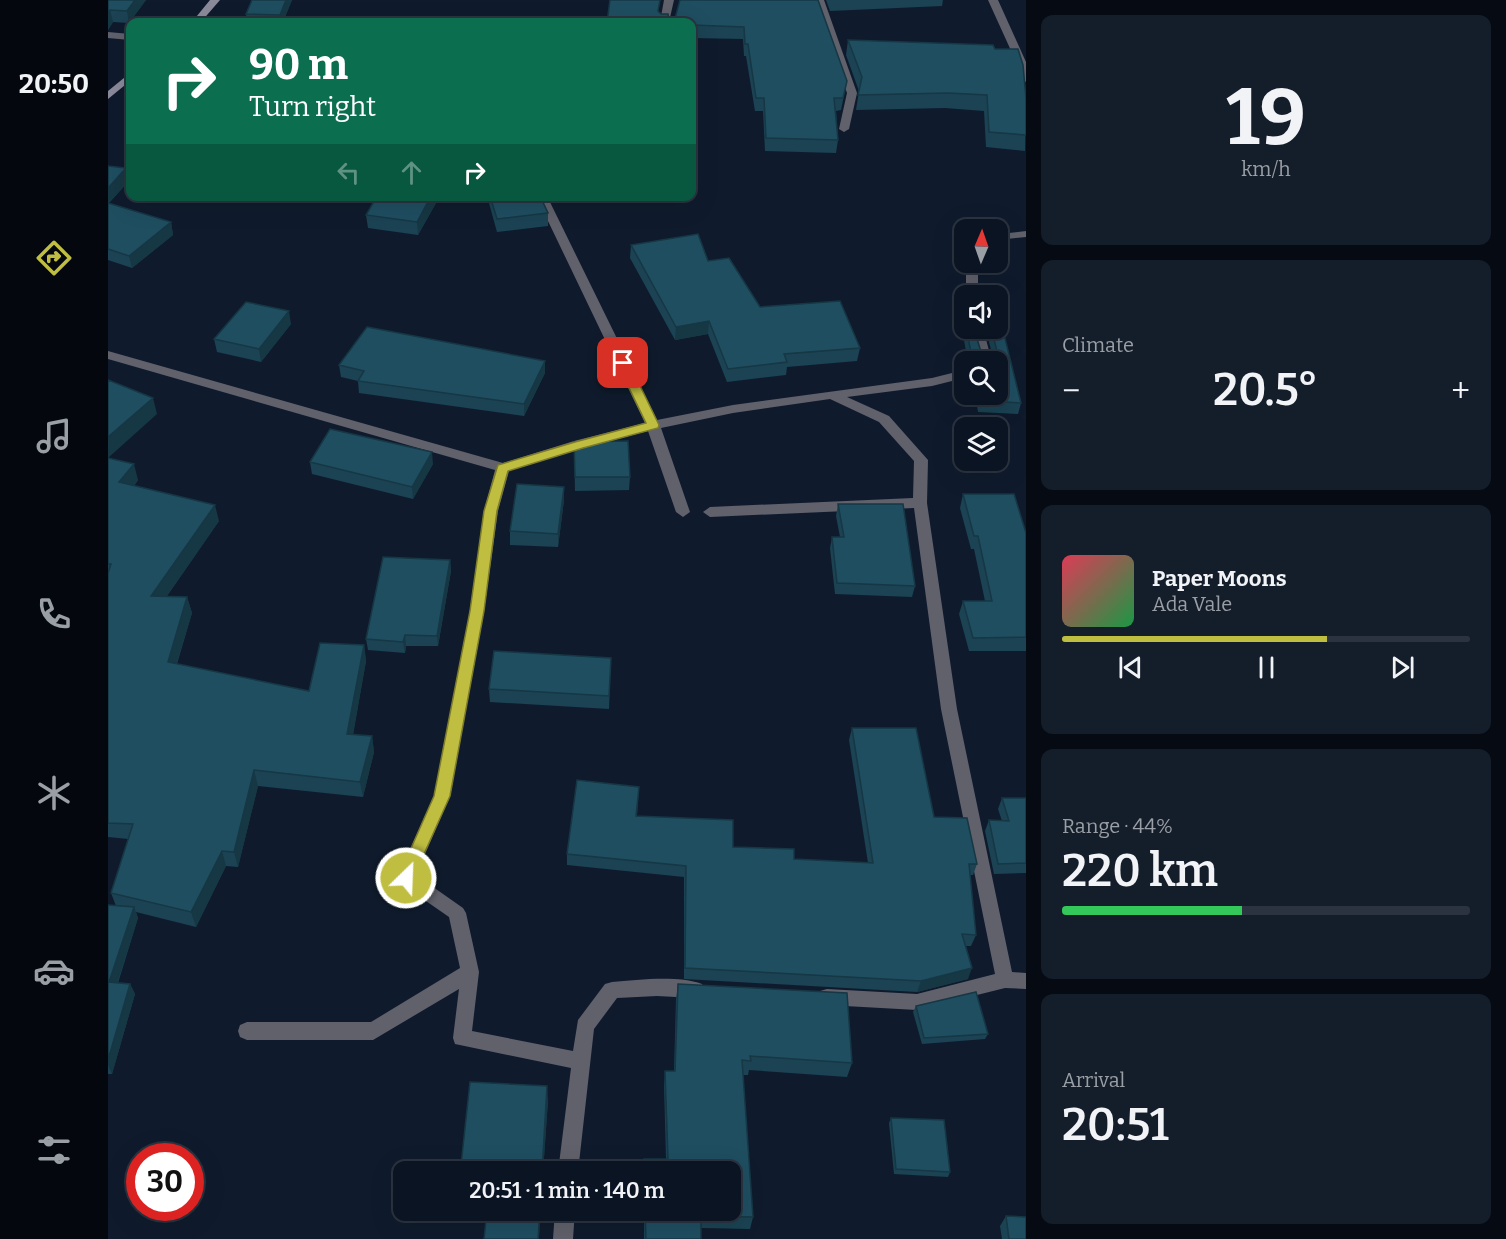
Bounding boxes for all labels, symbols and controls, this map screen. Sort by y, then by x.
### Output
text: 90 m [249,40,348,90]
icon: right [150,42,228,120]
text: 20:50 [19,68,89,100]
text: 19 [1226,71,1306,165]
text: Turn right [249,91,376,123]
icon: left [332,156,365,189]
icon: ahead [395,156,428,189]
icon: right [458,156,491,189]
text: km/h [1241,157,1291,181]
north arrow [954,219,1008,273]
map controls [954,219,1008,471]
icon: directions [33,237,75,279]
button: sound [954,285,1008,339]
text: Climate [1062,333,1134,357]
pin [597,337,648,388]
icon: arrive [606,346,639,379]
button: search [954,351,1008,405]
text: 20.5° [1213,363,1318,417]
text: − [1062,371,1080,411]
text: + [1451,371,1470,411]
icon: music [33,415,75,457]
button: layers [954,417,1008,471]
text: Paper Moons [1152,565,1287,592]
text: Ada Vale [1152,592,1232,616]
icon: phone [33,593,75,635]
icon: previous [1114,651,1147,684]
icon: pause [1250,651,1283,684]
icon: next [1386,651,1419,684]
icon: climate [33,772,75,814]
text: Range · 44% [1062,814,1173,838]
text: 220 km [1062,844,1218,898]
position arrow [374,846,438,910]
icon: car [33,950,75,992]
text: Arrival [1062,1068,1125,1092]
text: 20:51 [1062,1098,1169,1152]
icon: filters [33,1129,75,1171]
speed limit sign: 30 [126,1143,204,1221]
text: 20:51 · 1 min · 140 m [469,1177,665,1204]

